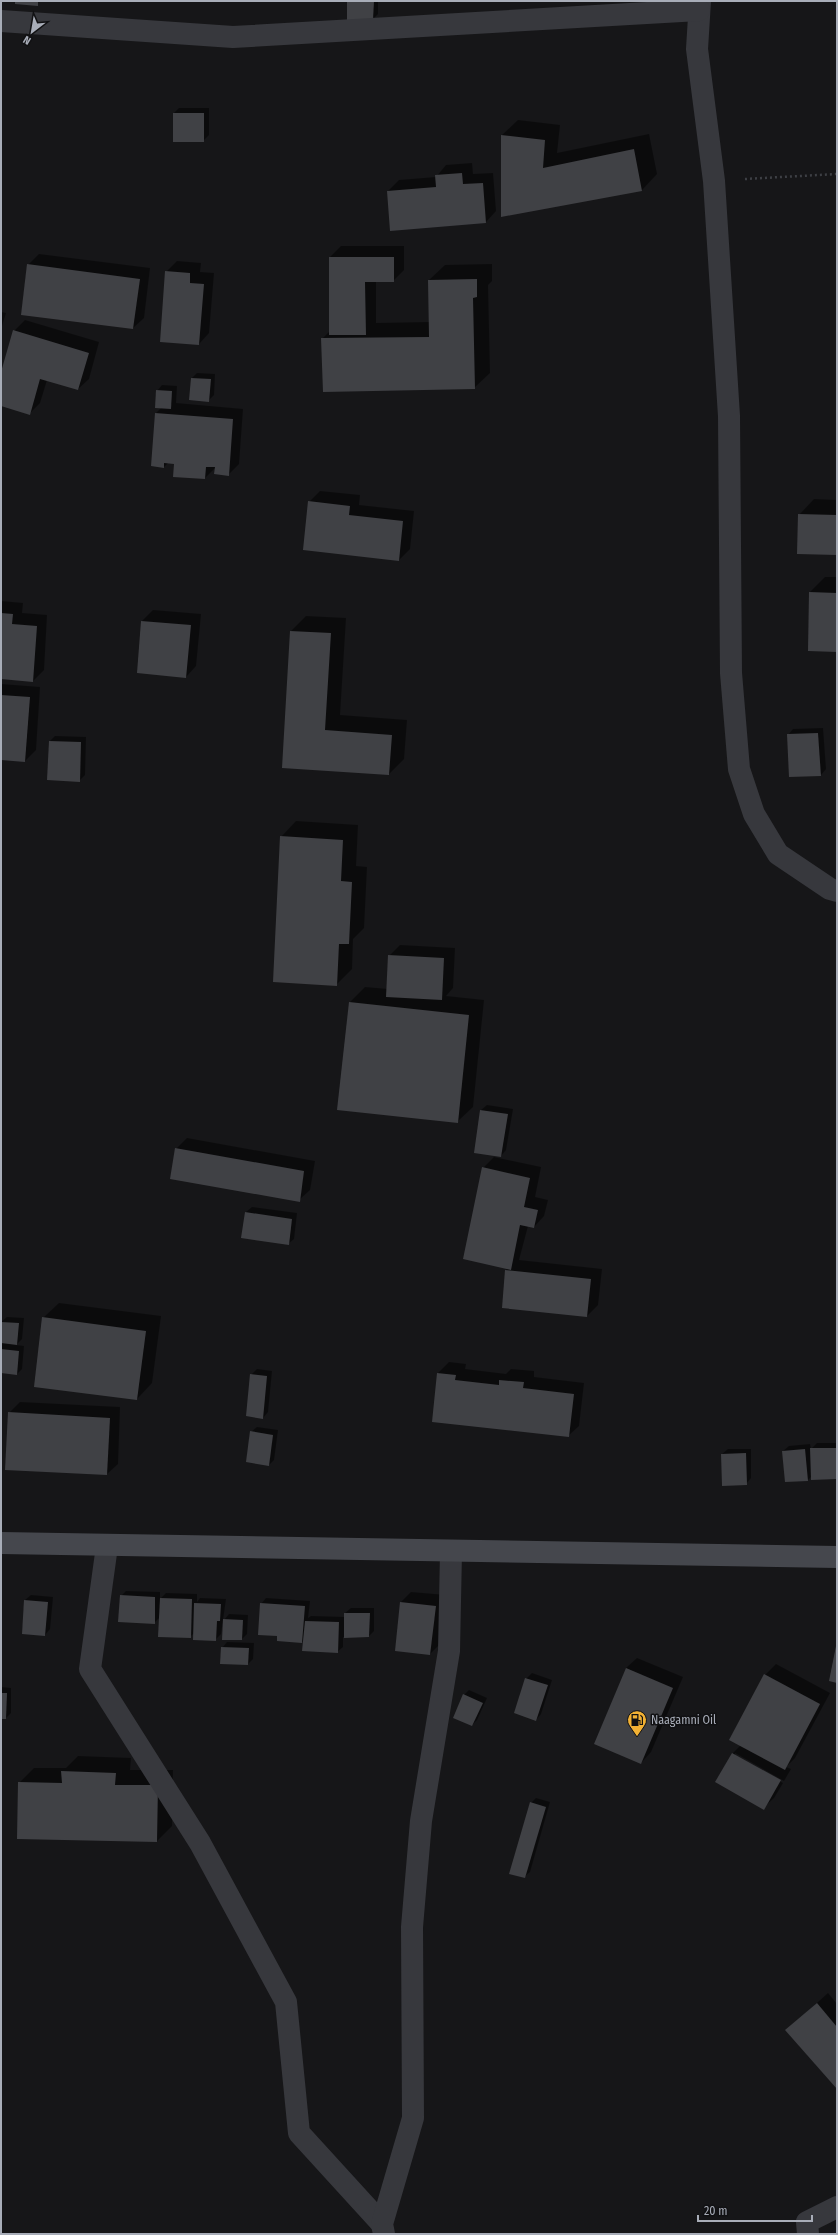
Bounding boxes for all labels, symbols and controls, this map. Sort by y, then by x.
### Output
north arrow [12,12,52,52]
text: N [21,33,33,47]
fuel station icon: Naagamni Oil [626,1709,648,1737]
place label: Naagamni Oil [651,1713,716,1727]
scale bar [698,2197,812,2223]
text: 20 m [704,2204,728,2218]

